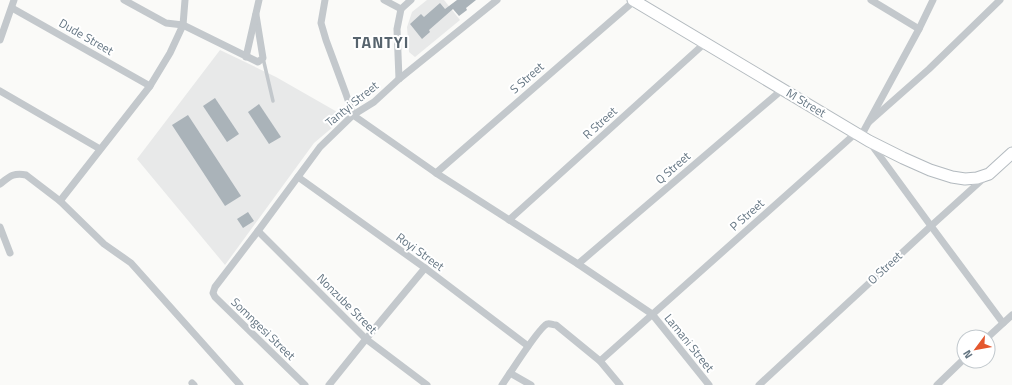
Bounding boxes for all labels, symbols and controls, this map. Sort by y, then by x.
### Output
street label: Dude Street [55,13,118,60]
district label: TANTYI [353,30,409,54]
street label: S Street [505,57,549,98]
street label: Tantyi Street [321,76,383,131]
street label: M Street [783,83,831,122]
street label: R Street [578,101,622,143]
street label: Q Street [651,146,695,188]
street label: P Street [725,193,769,235]
street label: Royi Street [392,228,449,276]
street label: O Street [863,246,907,289]
street label: Nonzube Street [313,269,382,339]
street label: Somngesi Street [227,293,300,365]
street label: Lamani Street [660,309,719,377]
north arrow [956,329,996,369]
text: N [959,347,976,362]

